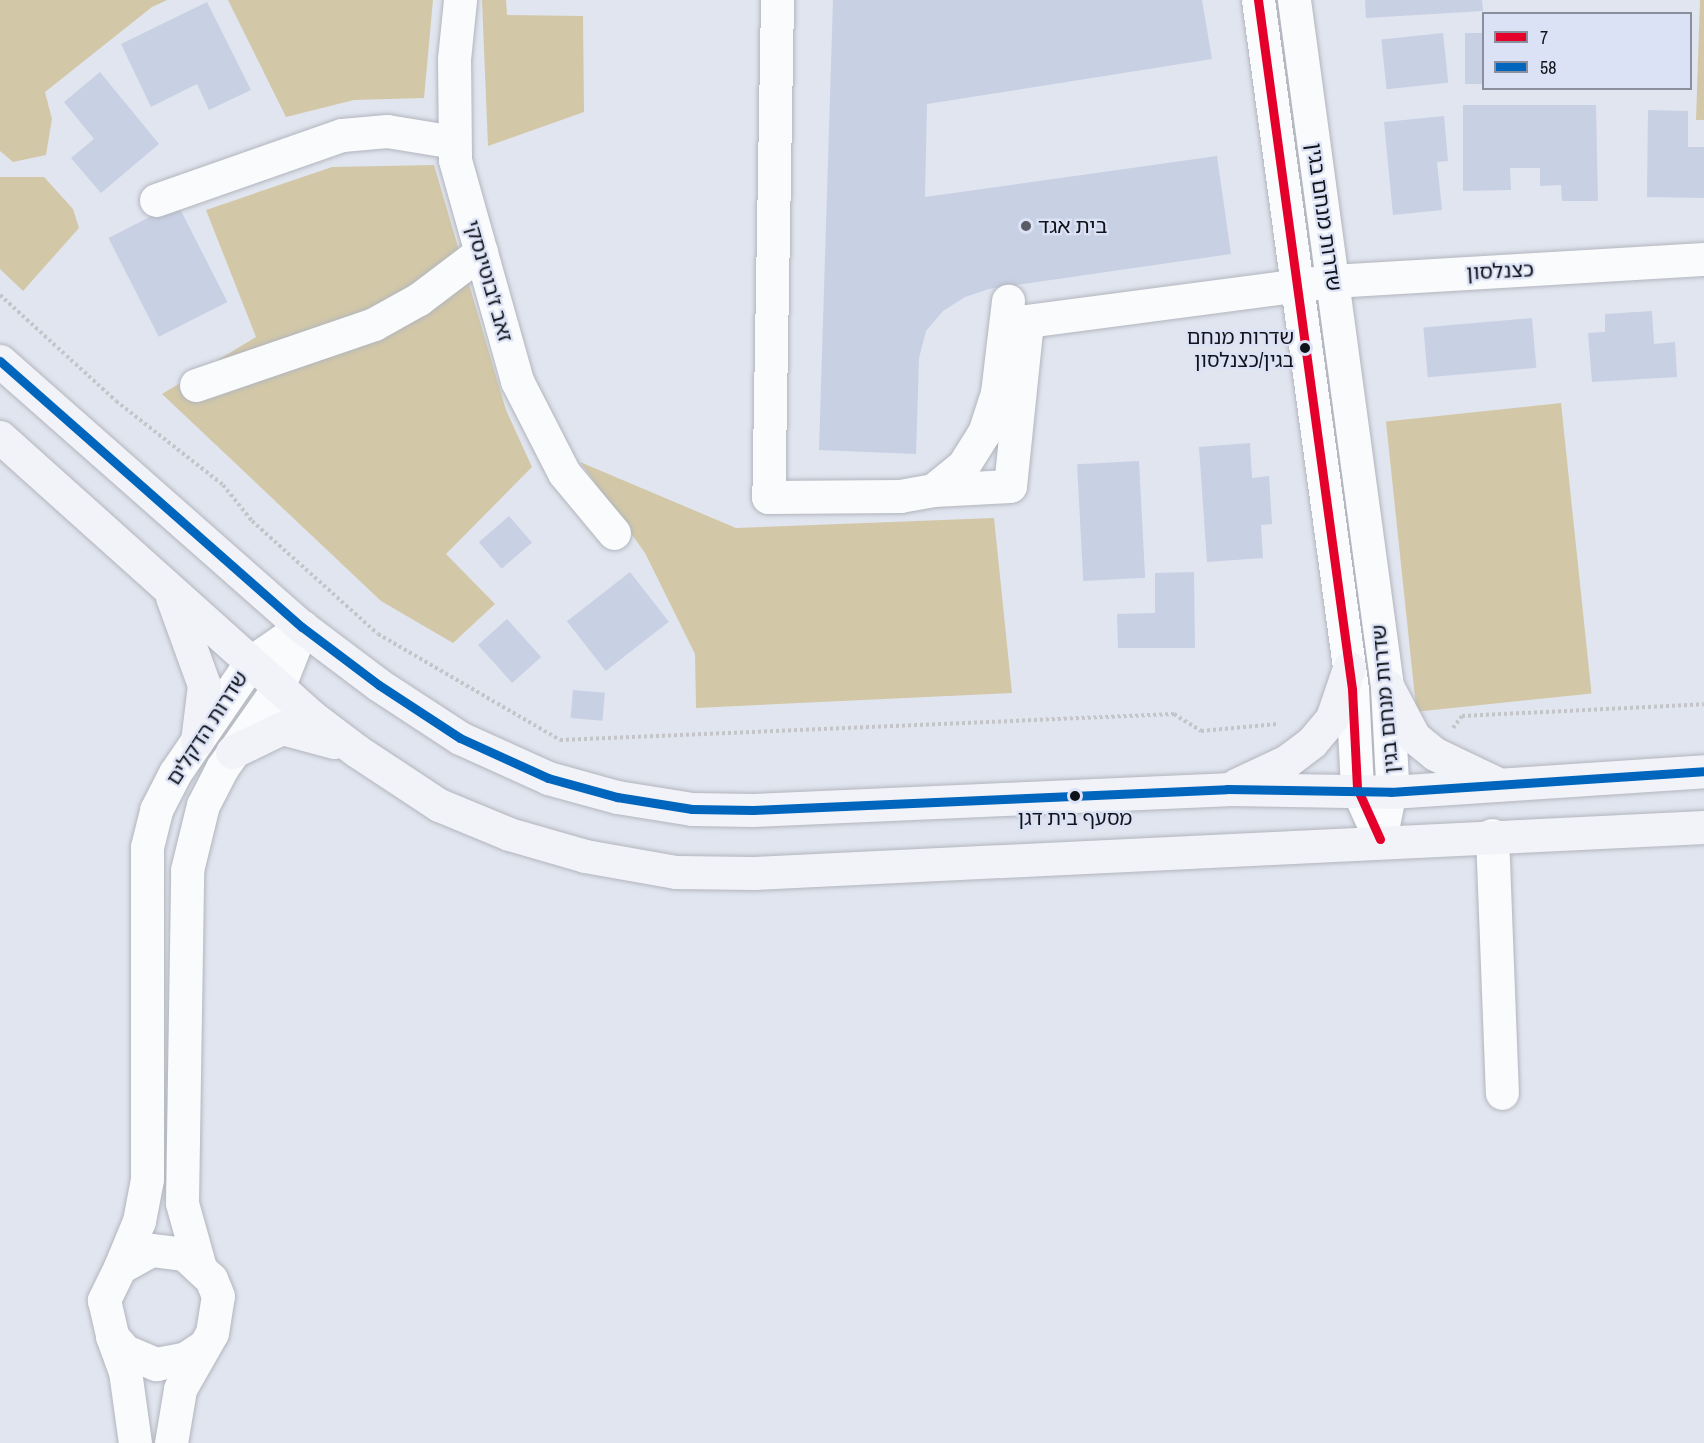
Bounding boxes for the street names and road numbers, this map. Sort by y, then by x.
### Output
street label: שדרות מנחם בגין [1301,141,1347,293]
street label: זאב ז'בוטינסקי [460,217,518,345]
street label: כצנלסון [1466,257,1534,285]
street label: שדרות מנחם בגין [1366,623,1404,775]
street label: שדרות הדקלים [161,666,253,790]

